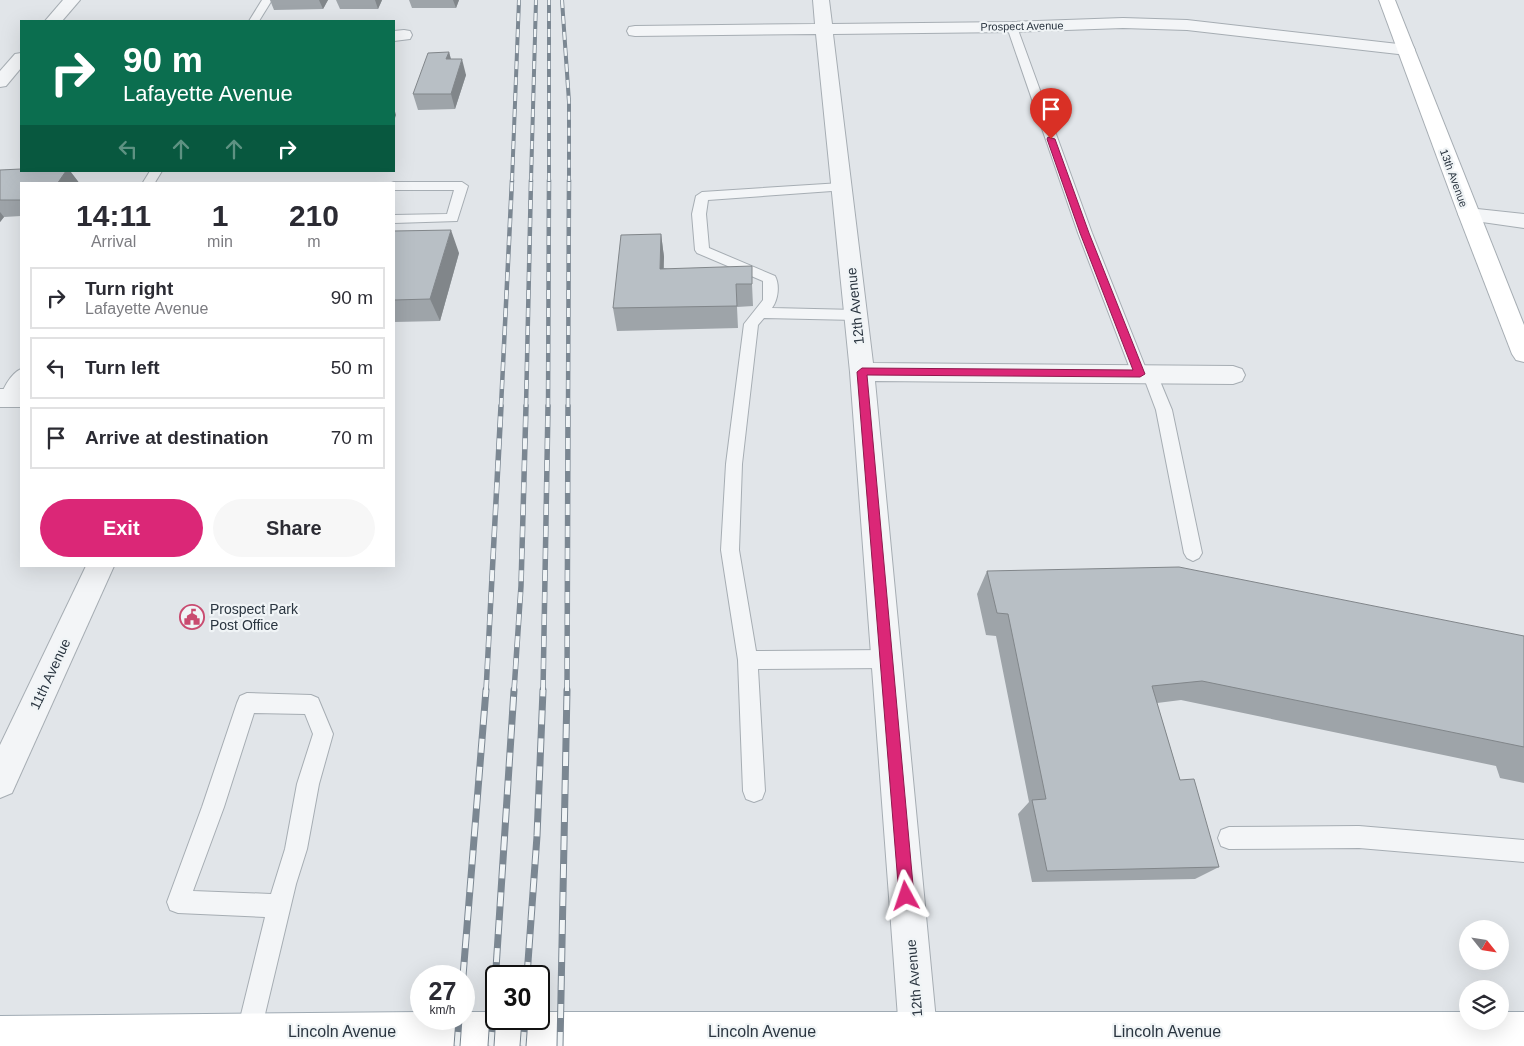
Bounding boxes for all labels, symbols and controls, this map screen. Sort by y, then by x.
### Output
street label: Prospect Avenue [980,19,1064,33]
icon: right [40,40,105,105]
text: 90 m [123,40,203,79]
text: Lafayette Avenue [123,81,293,106]
pin [1030,88,1072,139]
icon: arrive [1037,95,1065,123]
icon: left [114,135,142,163]
icon: ahead [167,135,195,163]
icon: ahead [220,135,248,163]
icon: right [273,135,301,163]
street label: 13th Avenue [1438,147,1470,209]
text: 14:11 [76,199,151,232]
text: 1 [212,199,228,232]
text: 210 [289,199,339,232]
text: Arrival [91,233,136,250]
text: min [207,233,233,250]
text: m [307,233,321,250]
street label: 12th Avenue [843,266,867,345]
text: Turn right [85,278,173,299]
icon: right [42,284,70,312]
text: 90 m [331,287,373,308]
text: Lafayette Avenue [85,300,208,317]
icon: left [42,354,70,382]
text: Turn left [85,357,160,378]
text: 50 m [331,357,373,378]
icon: arrive [42,424,70,452]
text: Arrive at destination [85,427,269,448]
text: 70 m [331,427,373,448]
button: Exit [40,499,203,557]
button: Share [213,499,375,557]
place label: Prospect Park Post Office [210,601,299,633]
public building icon: Prospect Park Post Office [179,604,205,630]
street label: 11th Avenue [27,636,74,712]
position arrow [879,869,931,921]
north arrow [1459,920,1509,970]
map controls [1459,920,1509,1030]
street label: 12th Avenue [903,938,925,1017]
speed limit sign: 30 [485,965,550,1030]
text: 27 [429,977,456,1005]
button: layers [1459,980,1509,1030]
text: km/h [429,1003,456,1017]
street label: Lincoln Avenue [288,1023,396,1040]
street label: Lincoln Avenue [708,1023,816,1040]
street label: Lincoln Avenue [1113,1023,1221,1040]

